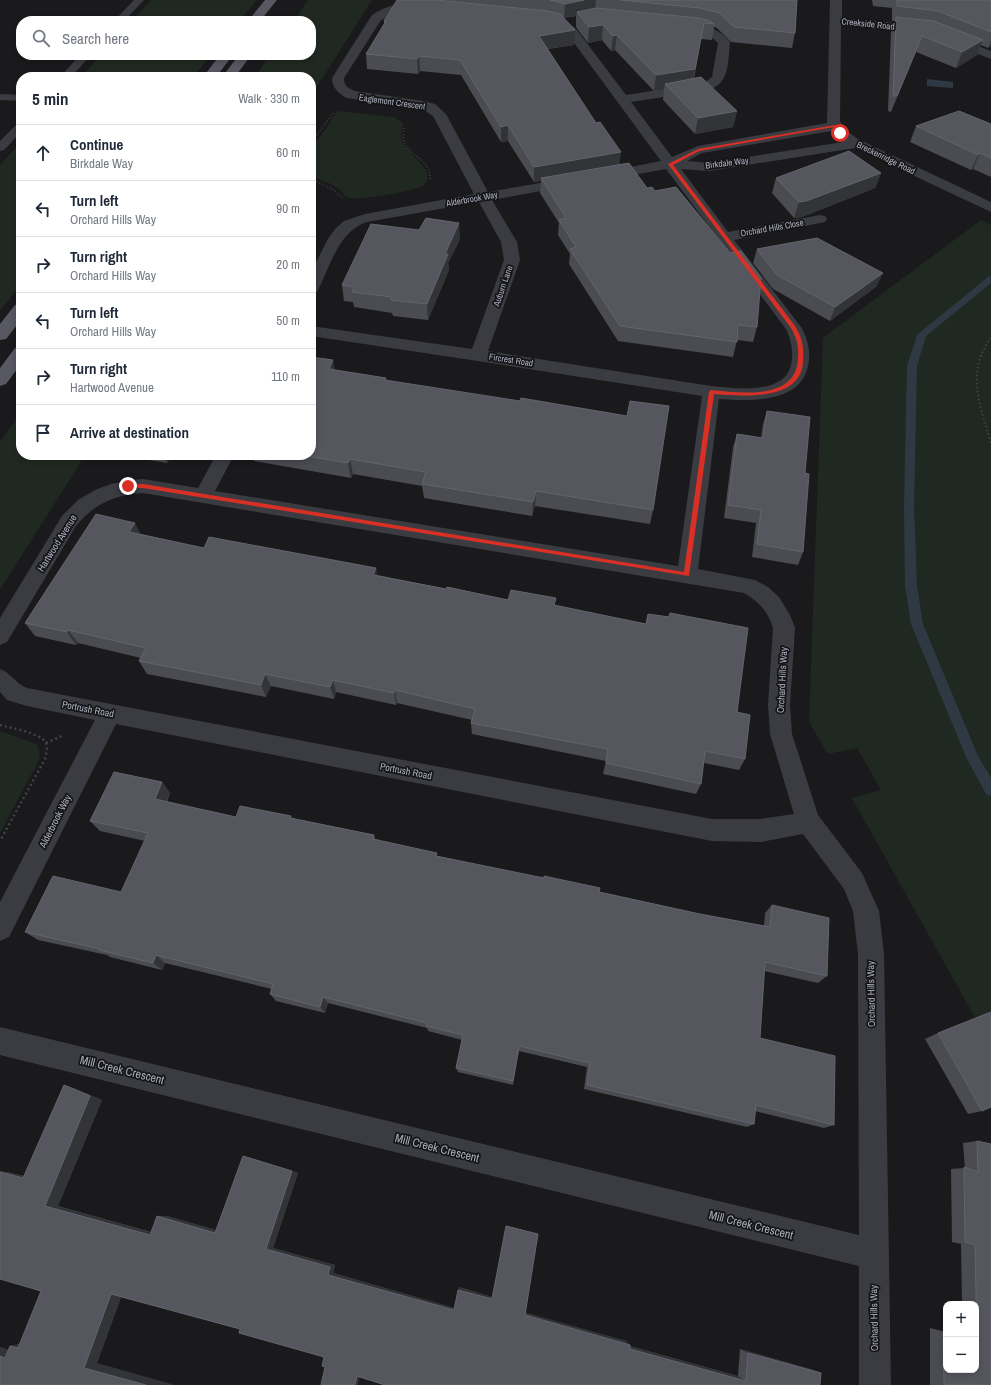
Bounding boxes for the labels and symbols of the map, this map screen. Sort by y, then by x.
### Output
street label: Creekside Road [841,15,895,33]
street label: Eaglemont Crescent [358,91,426,113]
route start [831,124,849,142]
street label: Breckenridge Road [855,139,917,177]
street label: Birkdale Way [705,154,750,172]
street label: Alderbrook Way [444,189,499,210]
street label: Orchard Hills Close [739,217,805,239]
street label: Auburn Lane [490,264,516,309]
street label: Fircrest Road [488,351,534,369]
route end [119,477,137,495]
street label: Hartwood Avenue [34,512,80,574]
street label: Orchard Hills Way [774,646,790,713]
street label: Portrush Road [61,698,115,720]
street label: Portrush Road [379,760,433,782]
street label: Alderbrook Way [36,791,74,851]
street label: Orchard Hills Way [864,960,878,1027]
street label: Mill Creek Crescent [78,1052,166,1088]
street label: Mill Creek Crescent [393,1130,481,1166]
street label: Mill Creek Crescent [707,1207,795,1243]
street label: Orchard Hills Way [867,1284,881,1351]

